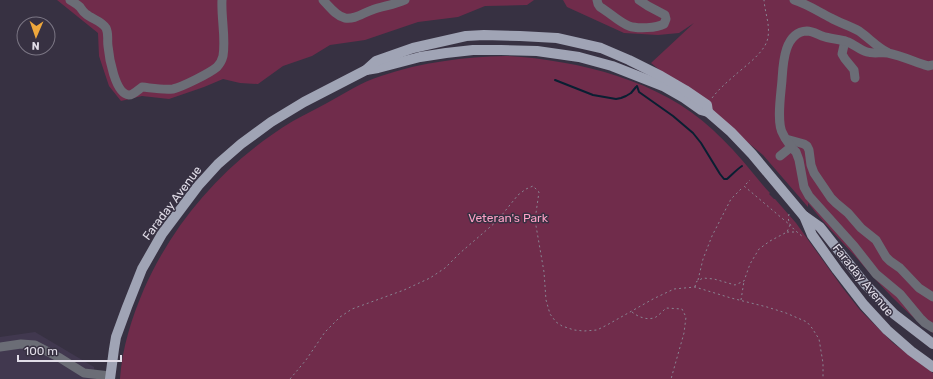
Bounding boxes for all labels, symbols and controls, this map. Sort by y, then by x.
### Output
north arrow [16,16,56,56]
text: N [31,39,40,52]
street label: Faraday Avenue [140,163,205,243]
park label: Veteran's Park [468,211,549,225]
street label: Faraday Avenue [830,241,897,319]
scale bar [18,337,121,363]
text: 100 m [24,344,58,358]

